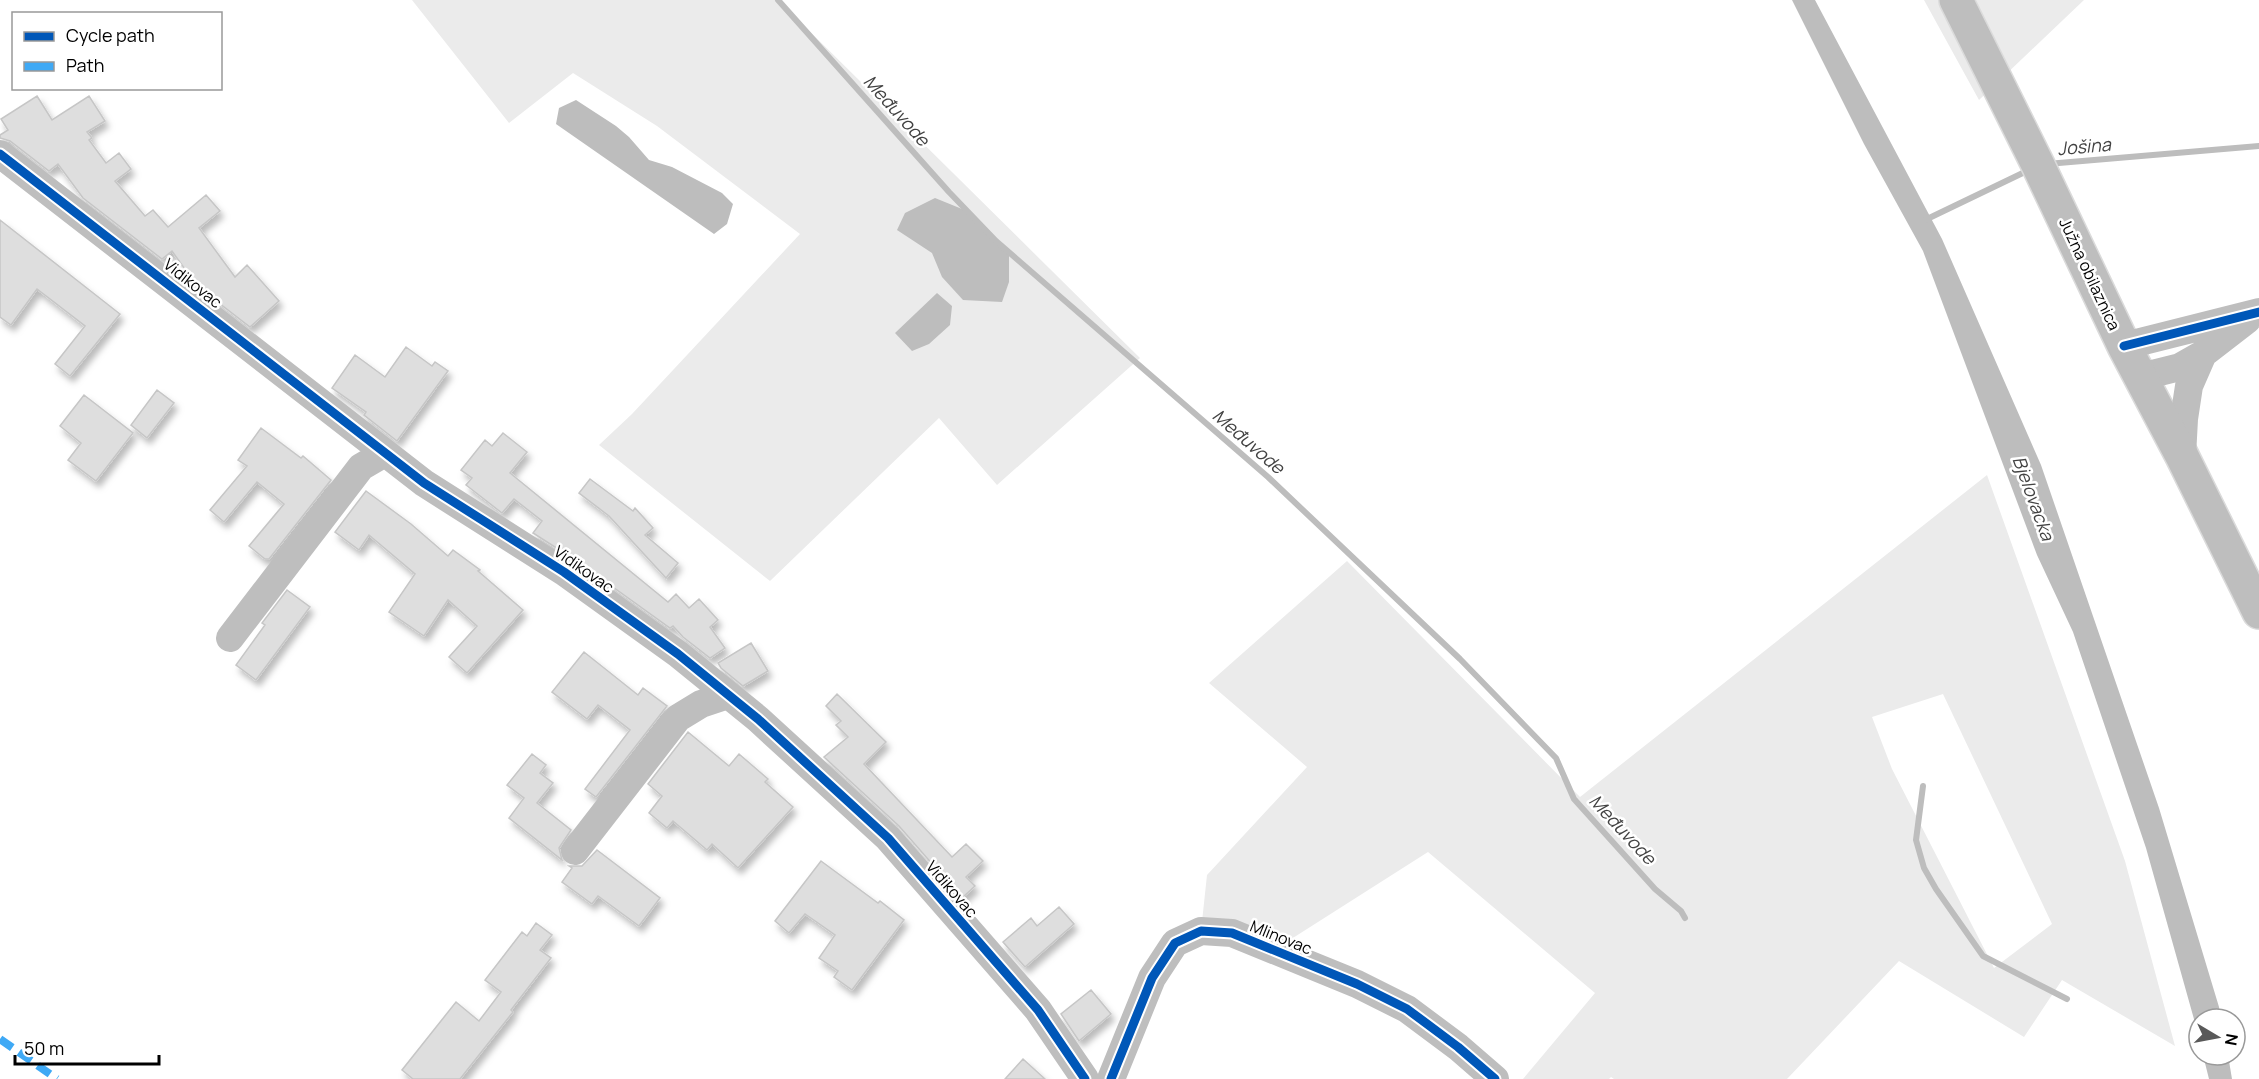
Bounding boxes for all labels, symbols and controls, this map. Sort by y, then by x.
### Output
legend [12,12,222,90]
text: Cycle path [66,23,155,47]
text: Path [66,53,104,77]
water label: Međuvode [859,69,936,152]
water label: Jošina [2056,132,2113,160]
street label: Južna obilaznica [2054,214,2126,334]
street label: Vidikovac [159,253,227,313]
water label: Međuvode [1208,403,1291,480]
water label: Bjelovacka [2008,453,2061,544]
street label: Vidikovac [550,540,619,598]
water label: Međuvode [1584,789,1663,870]
street label: Vidikovac [921,856,983,922]
street label: Mlinovac [1247,915,1315,959]
north arrow [2187,1007,2247,1067]
scale bar [15,1028,159,1066]
text: N [2220,1032,2244,1047]
text: 50 m [24,1036,64,1060]

